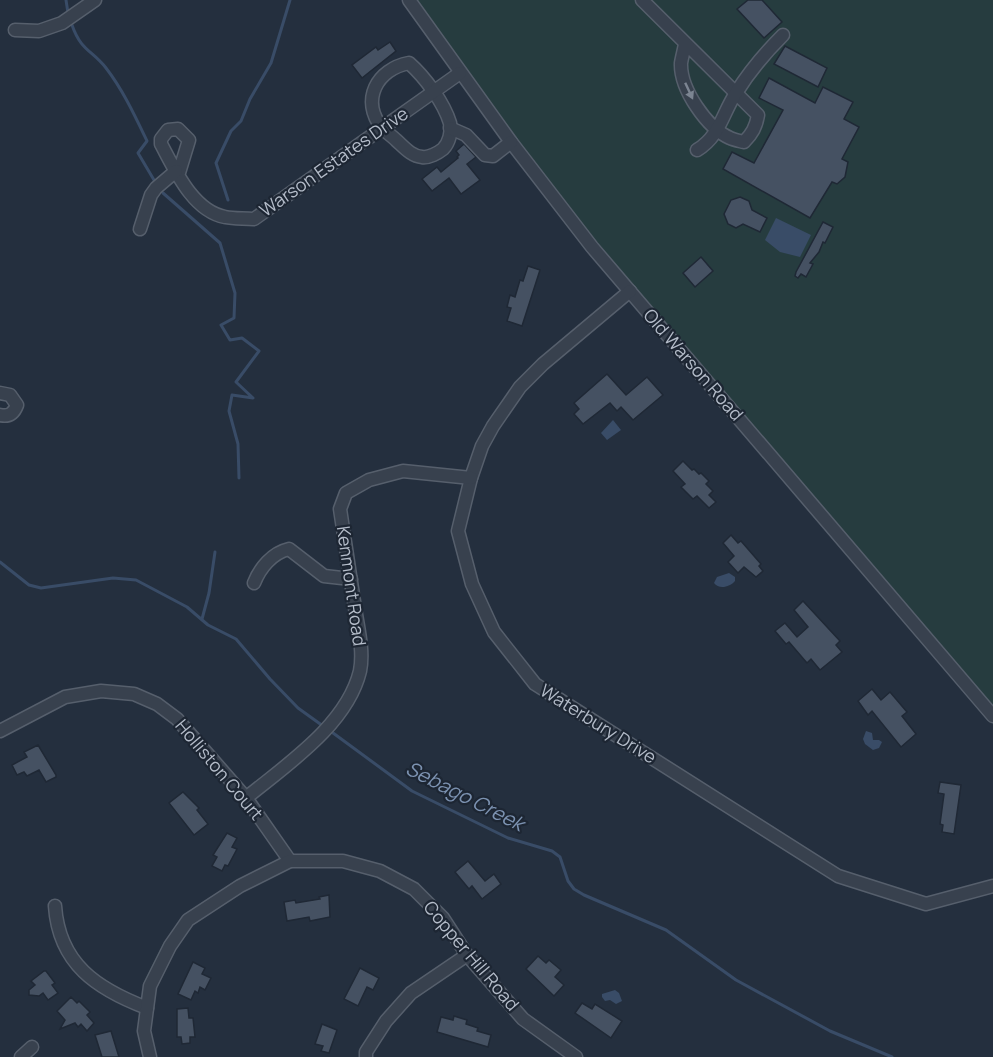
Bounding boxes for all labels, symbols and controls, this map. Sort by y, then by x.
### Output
one-way arrow [684,83,694,101]
street label: Warson Estates Drive [254,101,412,221]
street label: Old Warson Road [639,303,749,425]
street label: Kenmont Road [332,524,372,647]
street label: Waterbury Drive [536,678,661,769]
street label: Holliston Court [170,714,269,825]
water label: Sebago Creek [402,754,532,838]
street label: Copper Hill Road [419,895,525,1015]

